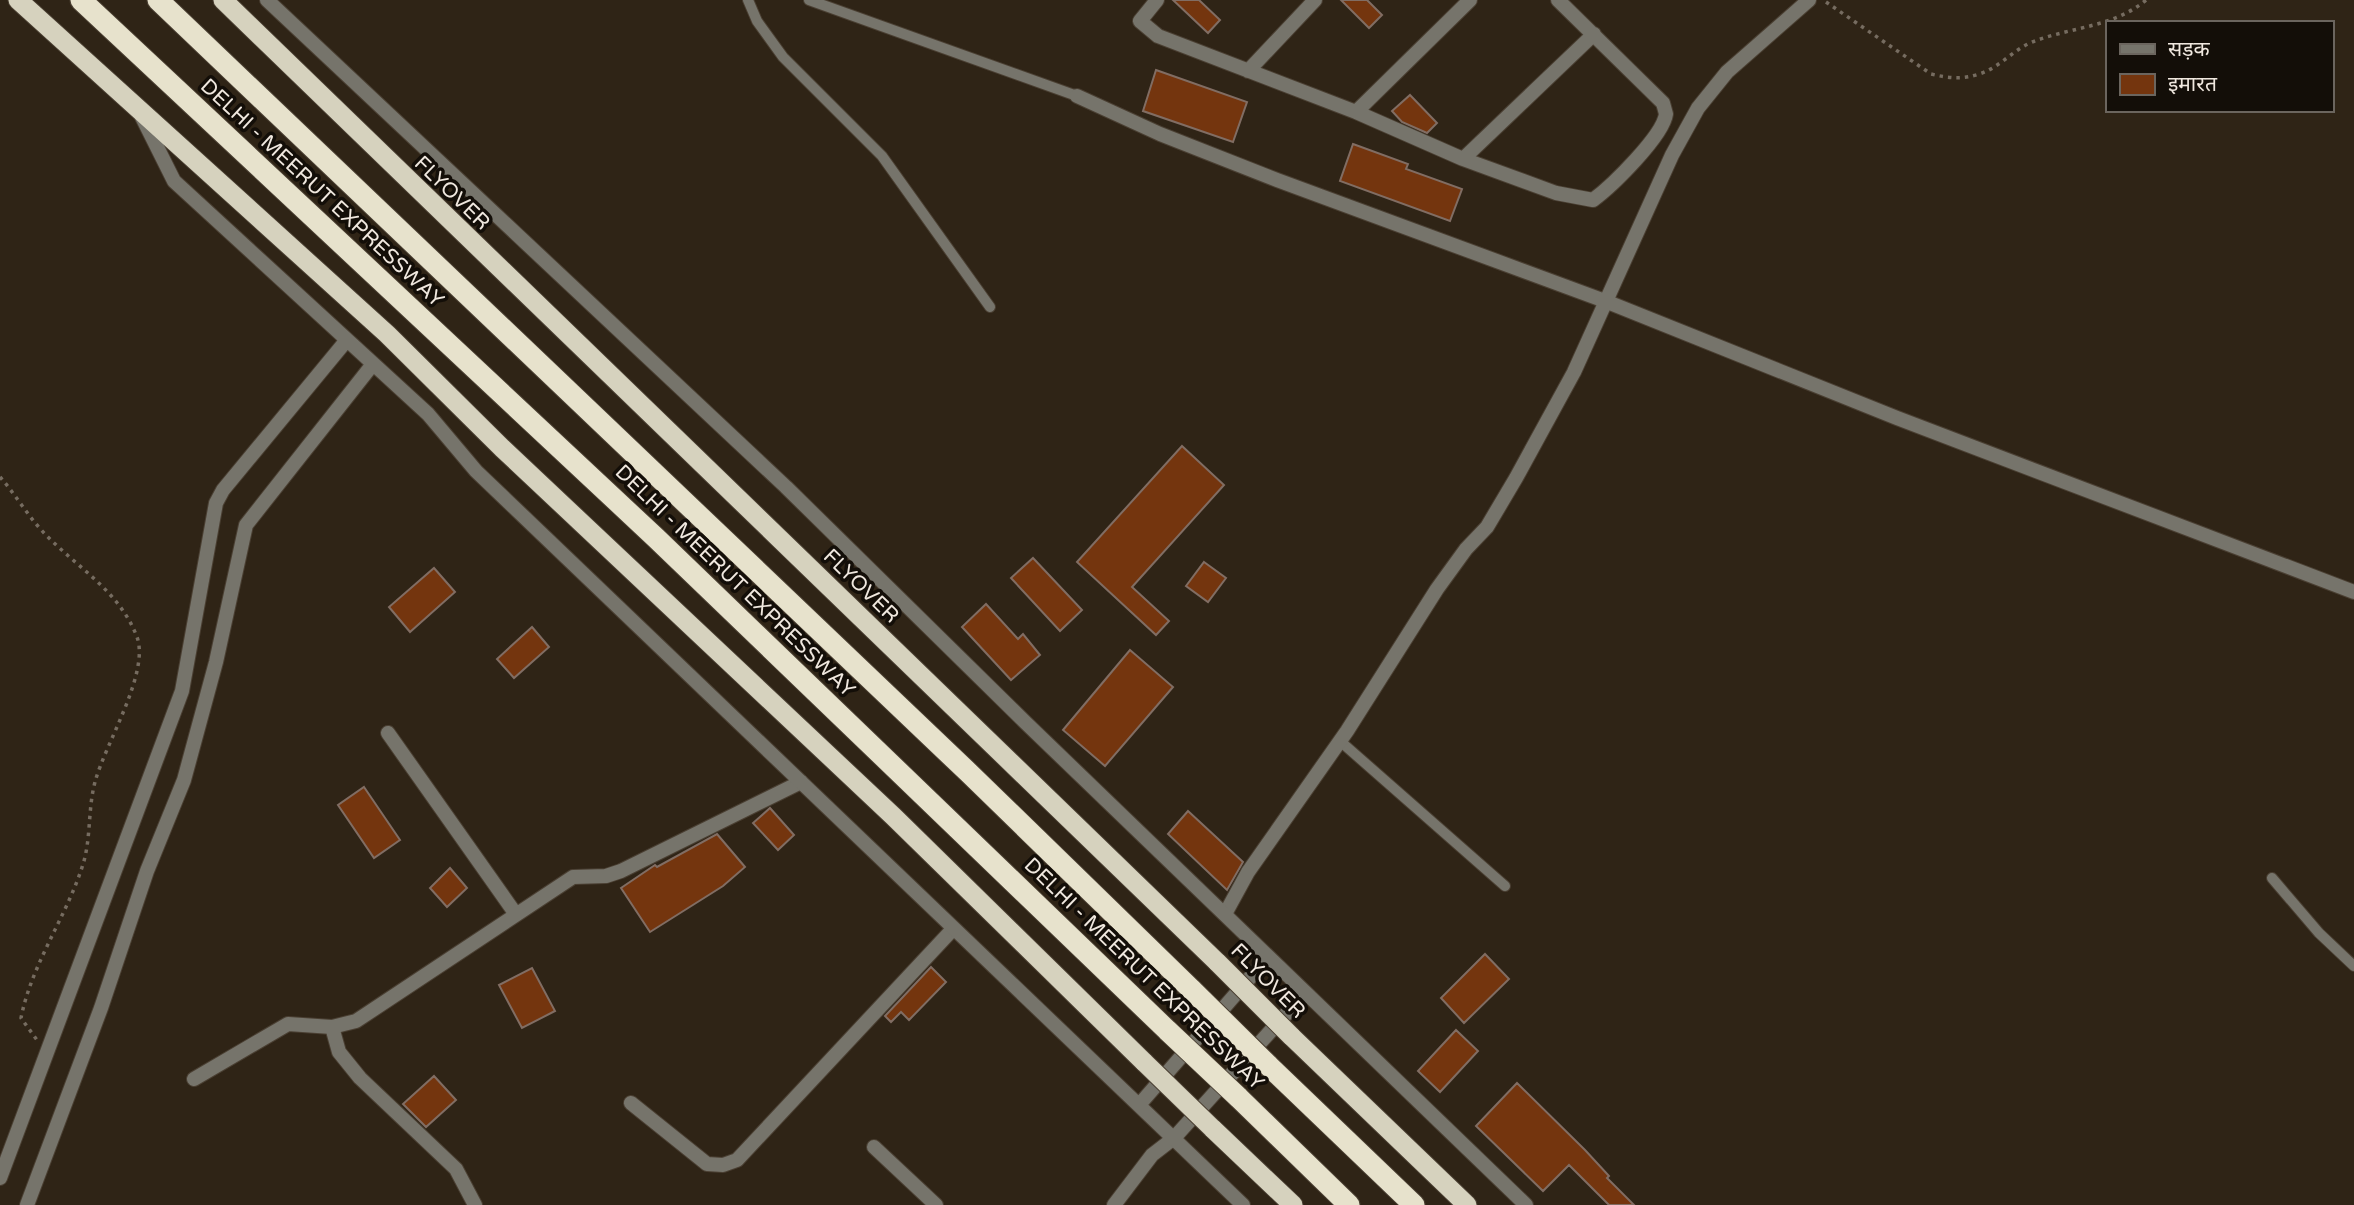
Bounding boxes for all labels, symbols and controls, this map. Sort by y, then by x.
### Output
legend [2106,21,2333,112]
text: सड़क [2168,37,2210,62]
text: इमारत [2168,72,2218,97]
street label: DELHI - MEERUT EXPRESSWAY [195,73,449,313]
street label: FLYOVER [409,151,495,235]
street label: DELHI - MEERUT EXPRESSWAY [610,460,860,702]
street label: FLYOVER [818,544,904,628]
street label: DELHI - MEERUT EXPRESSWAY [1019,853,1269,1095]
street label: FLYOVER [1225,938,1311,1024]

